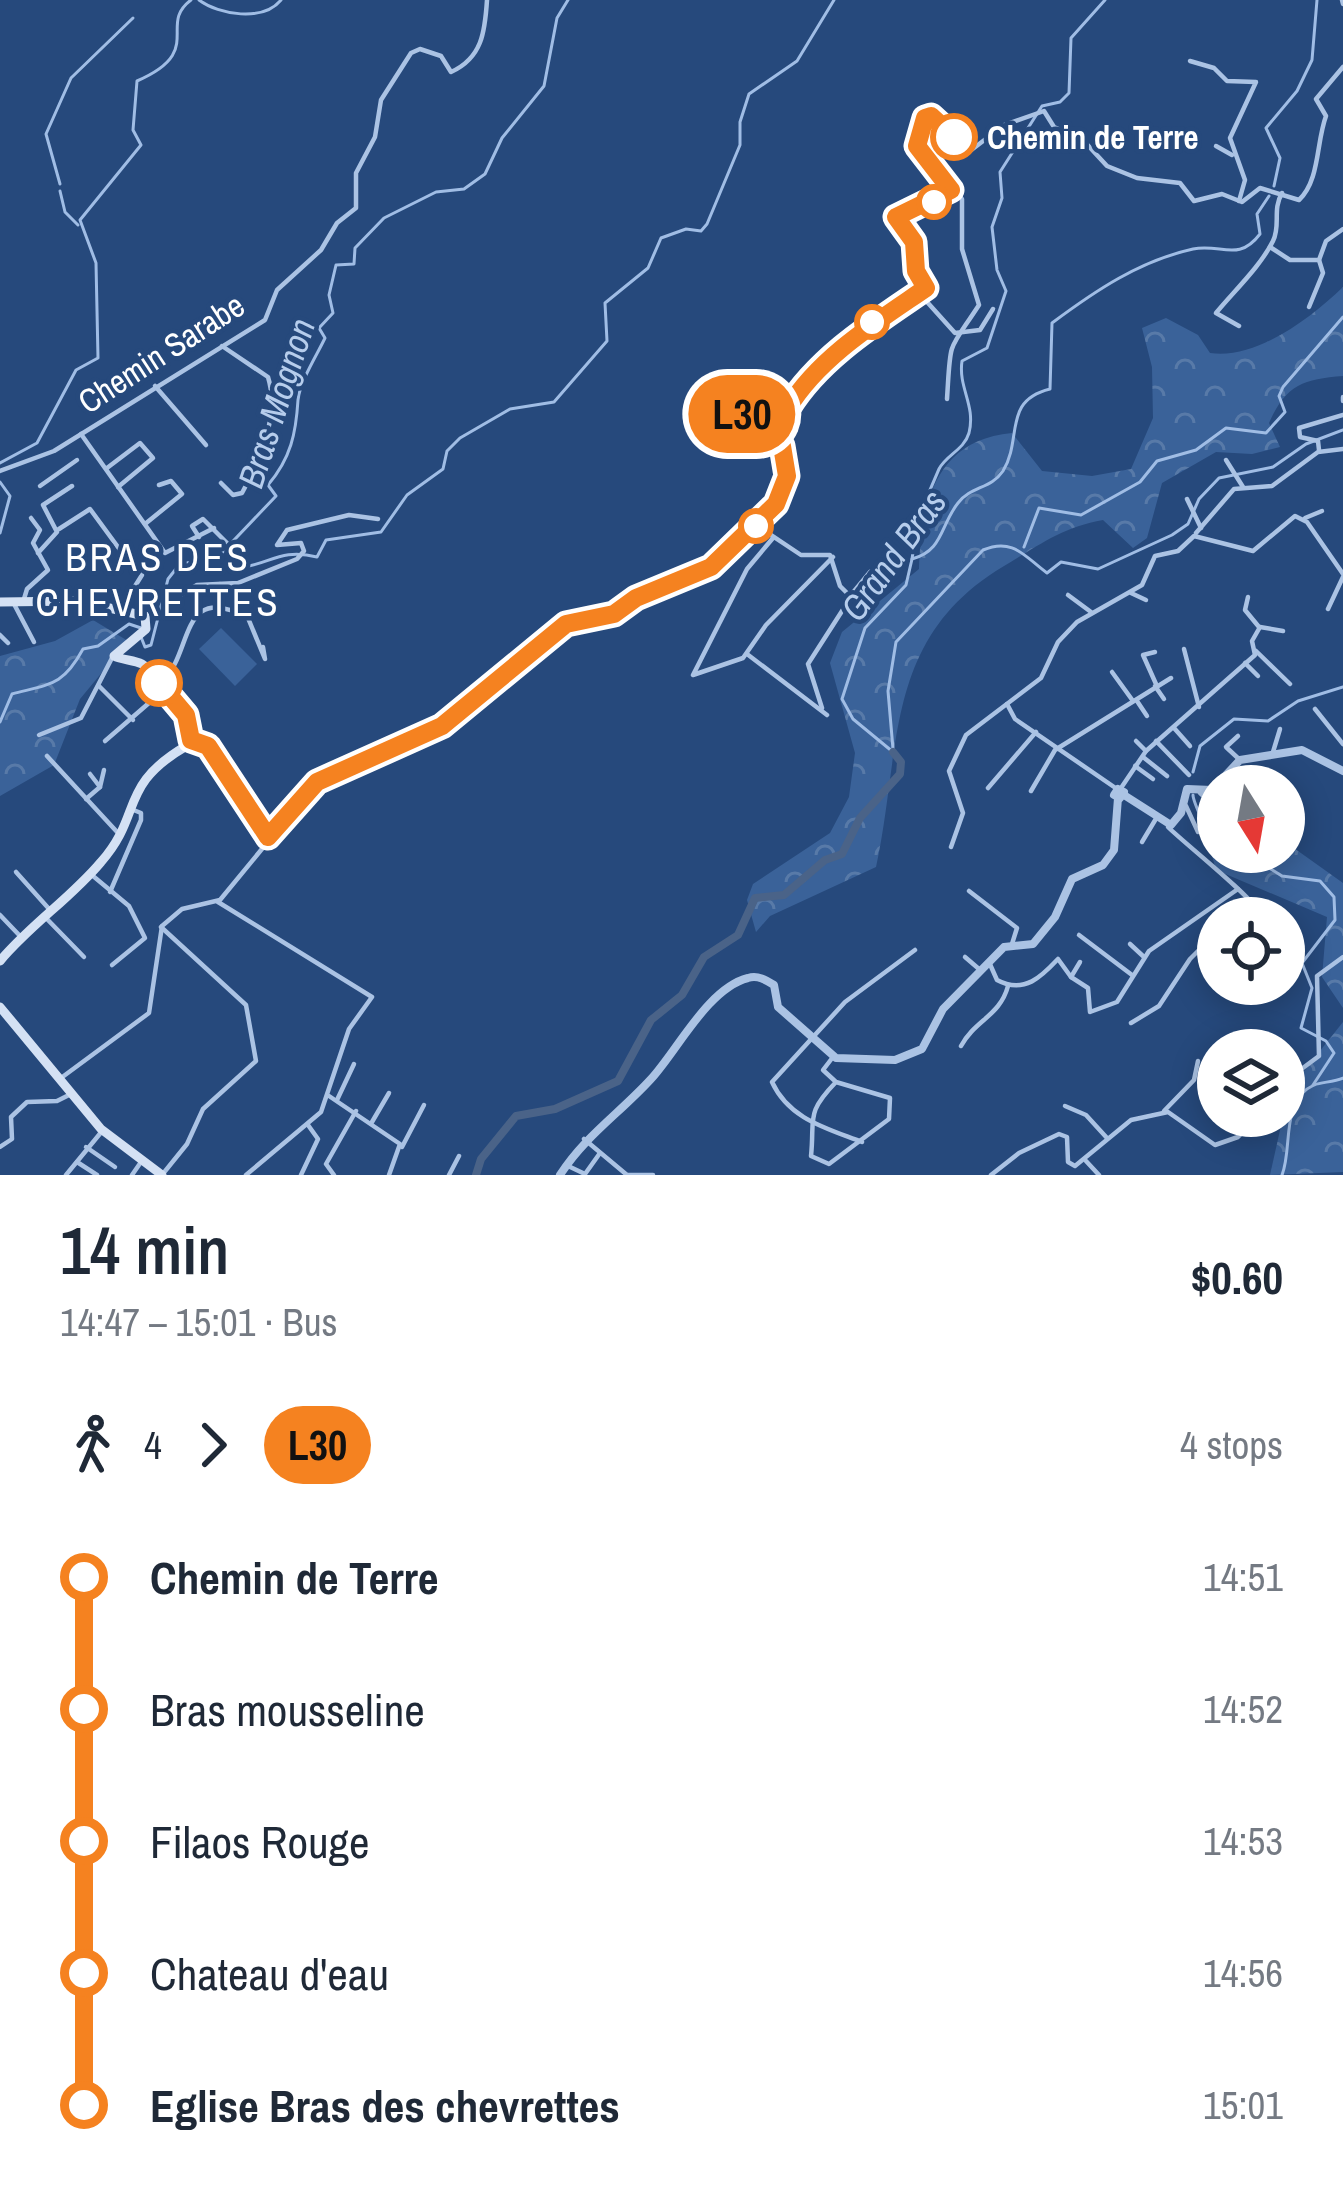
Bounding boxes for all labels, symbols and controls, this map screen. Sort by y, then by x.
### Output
marker: Chemin de Terre [932,115,976,159]
place label: Chemin de Terre [987,115,1199,159]
unlabelled marker [918,186,950,218]
street label: Chemin Sarabe [70,283,252,423]
unlabelled marker [856,306,888,338]
water label: Bras Mognon [226,312,326,494]
line badge: L30 [673,375,811,453]
text: L30 [712,386,772,442]
water label: Grand Bras [829,480,957,630]
unlabelled marker [740,510,772,542]
district label: BRAS DES CHEVRETTES [35,531,281,628]
unlabelled marker [137,661,181,705]
north arrow [1197,765,1305,873]
map controls [1197,765,1305,1137]
button: locate [1197,897,1305,1005]
button: layers [1197,1029,1305,1137]
text: 14 min [60,1206,229,1295]
text: $0.60 [1191,1247,1283,1308]
text: 14:47 – 15:01 · Bus [60,1296,337,1348]
icon: walk [60,1412,126,1478]
icon: forward [180,1412,246,1478]
text: L30 [288,1417,347,1473]
text: 4 [144,1419,162,1471]
text: 4 stops [1180,1419,1283,1471]
text: Chemin de Terre [150,1547,439,1608]
text: 14:51 [1203,1551,1283,1603]
text: Bras mousseline [150,1679,425,1740]
text: 14:52 [1203,1683,1283,1735]
text: Filaos Rouge [150,1811,369,1872]
text: 14:53 [1203,1815,1283,1867]
text: Chateau d'eau [150,1943,389,2004]
text: 14:56 [1203,1947,1283,1999]
text: Eglise Bras des chevrettes [150,2075,620,2136]
text: 15:01 [1203,2079,1283,2131]

